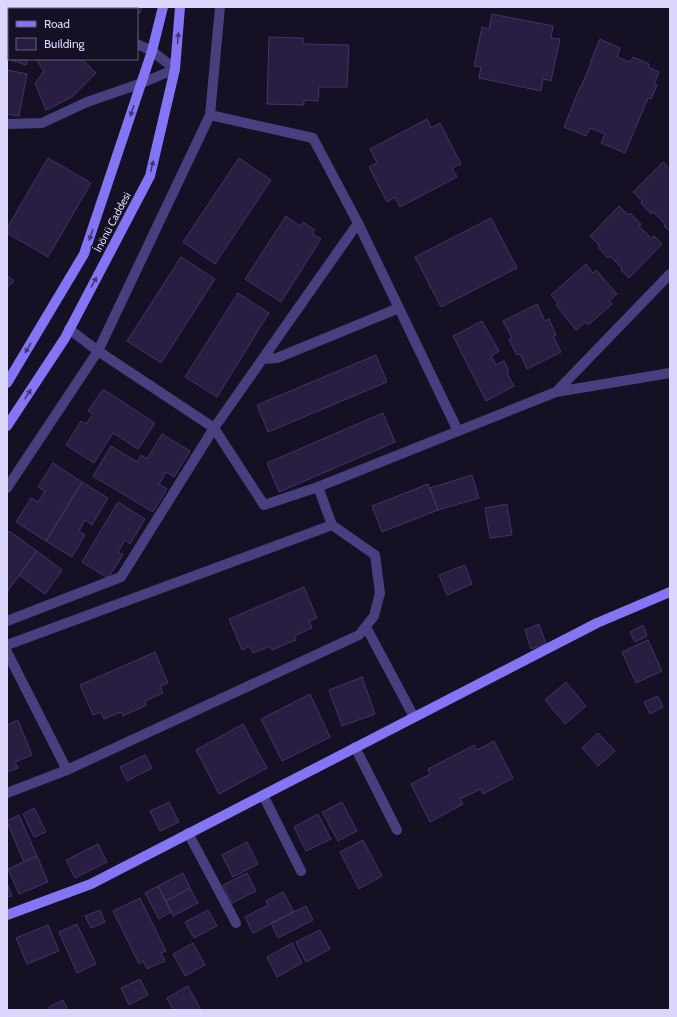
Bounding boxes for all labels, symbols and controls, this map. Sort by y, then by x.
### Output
legend [8,8,138,60]
text: Road [44,16,70,31]
one-way arrow [174,32,181,44]
text: Building [44,36,86,51]
one-way arrow [129,106,135,118]
one-way arrow [149,159,155,171]
street label: İnönü Caddesi [90,189,134,255]
one-way arrow [88,229,94,241]
one-way arrow [91,276,97,287]
one-way arrow [24,342,31,354]
one-way arrow [24,388,32,399]

